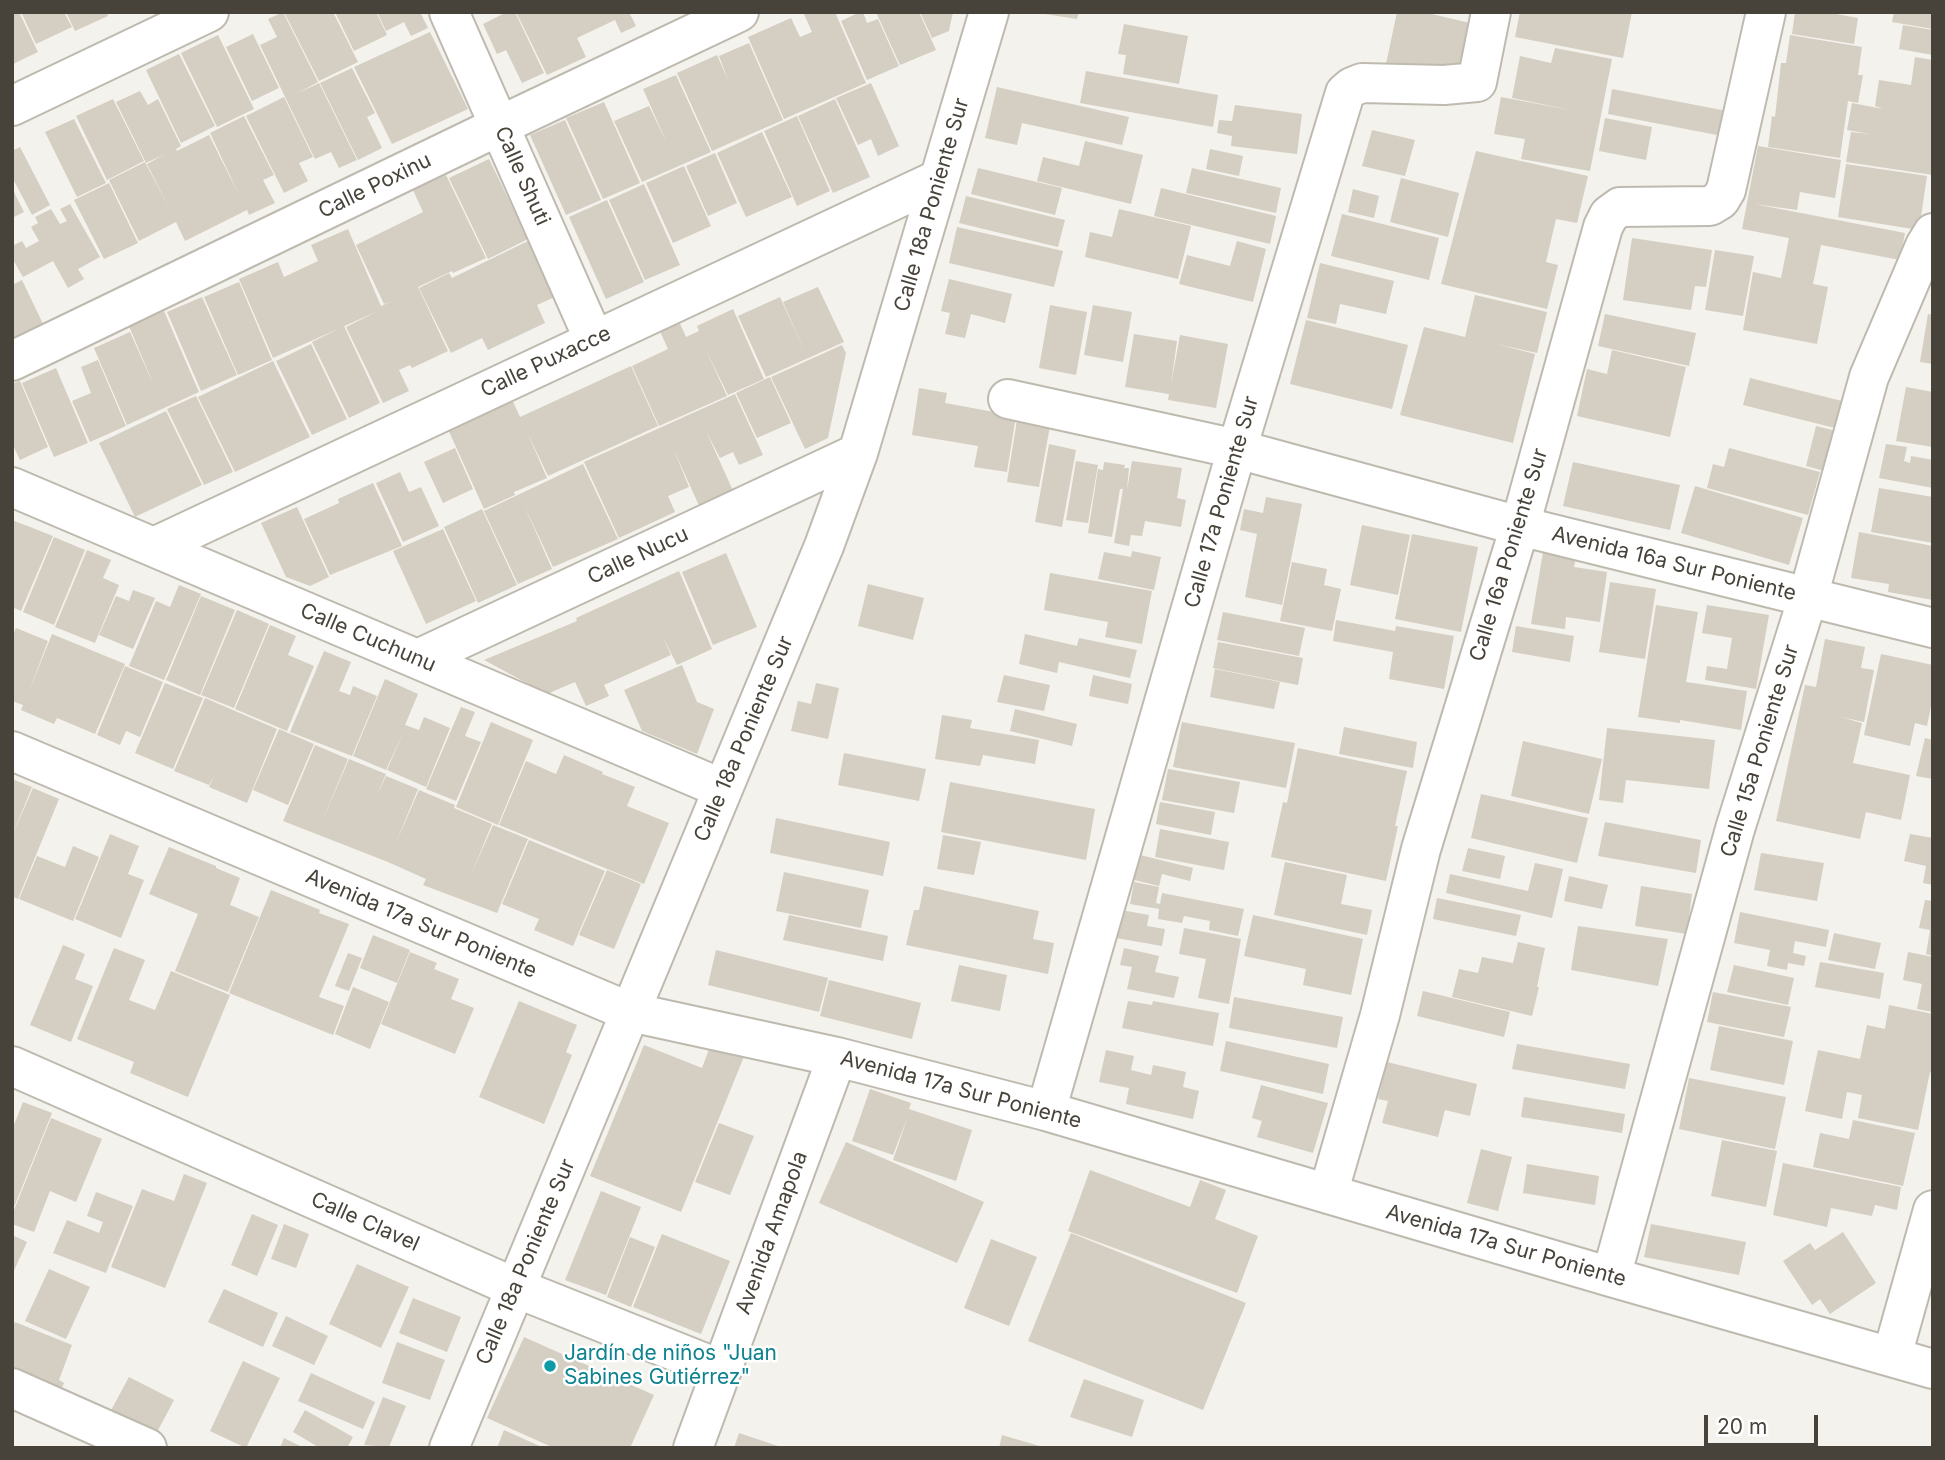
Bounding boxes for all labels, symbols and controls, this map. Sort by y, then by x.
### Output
street label: Calle 18a Poniente Sur [889,95,975,315]
street label: Calle Shuti [489,123,555,229]
street label: Calle Poxinu [315,148,435,224]
street label: Calle Puxacce [477,321,615,403]
street label: Calle 17a Poniente Sur [1180,393,1264,611]
street label: Calle 16a Poniente Sur [1465,445,1553,665]
street label: Avenida 16a Sur Poniente [1549,521,1799,607]
street label: Calle Nucu [584,522,692,590]
street label: Calle Cuchunu [296,598,440,678]
street label: Calle 18a Poniente Sur [689,632,799,846]
street label: Calle 15a Poniente Sur [1716,642,1804,860]
street label: Avenida 17a Sur Poniente [302,864,540,984]
street label: Avenida 17a Sur Poniente [838,1046,1084,1134]
street label: Avenida Amapola [731,1148,813,1318]
street label: Calle 18a Poniente Sur [471,1155,581,1369]
street label: Calle Clavel [307,1187,423,1257]
street label: Avenida 17a Sur Poniente [1383,1200,1629,1292]
place label: Jardín de niños "Juan Sabines Gutiérrez" [564,1341,777,1391]
marker: Jardín de niños "Juan Sabines Gutiérrez" [542,1358,558,1374]
scale bar [1707,1400,1821,1444]
text: 20 m [1717,1414,1767,1439]

